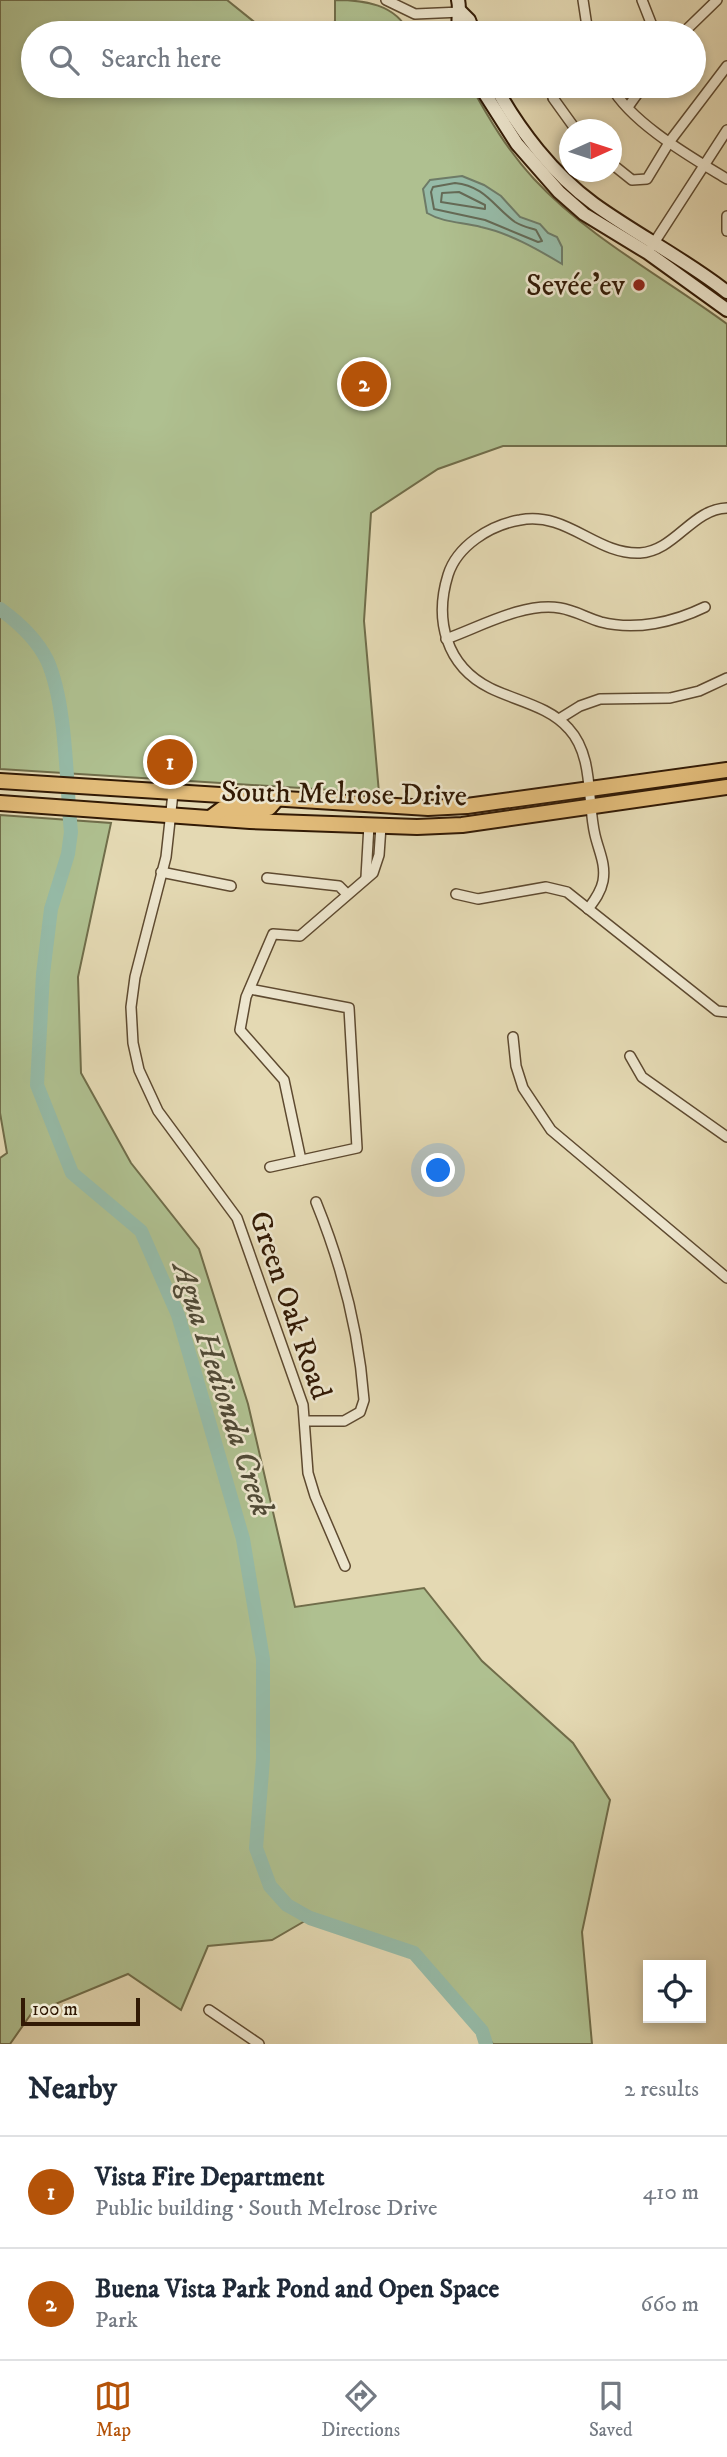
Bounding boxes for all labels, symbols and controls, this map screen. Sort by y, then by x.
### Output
search box [21,21,706,98]
icon: search [45,41,83,79]
text: Search here [101,43,221,76]
north arrow [559,119,622,182]
place label: Sevée'ev [526,268,626,305]
marker: Sevée'ev [631,277,647,293]
pin: 2 [341,358,387,410]
pin: 1 [147,736,193,788]
street label: South Melrose Drive [220,774,467,815]
your location [421,1153,455,1187]
street label: Green Oak Road [240,1207,339,1404]
water label: Agua Hedionda Creek [161,1255,282,1522]
map controls [643,1960,706,2023]
button: locate [643,1960,706,2023]
scale bar [21,1995,140,2027]
text: 100 m [32,1998,78,2021]
text: Nearby [28,2071,117,2108]
text: 2 results [624,2075,699,2104]
text: Vista Fire Department [95,2161,324,2194]
text: 1 [47,2178,55,2207]
text: 410 m [643,2178,699,2207]
text: Public building · South Melrose Drive [95,2194,437,2223]
text: Buena Vista Park Pond and Open Space [95,2273,499,2306]
text: 2 [45,2290,57,2319]
text: 660 m [640,2290,699,2319]
text: Park [95,2306,138,2335]
tab: Map [94,2377,132,2442]
tab: Directions [321,2377,400,2442]
tab: Saved [589,2377,633,2442]

